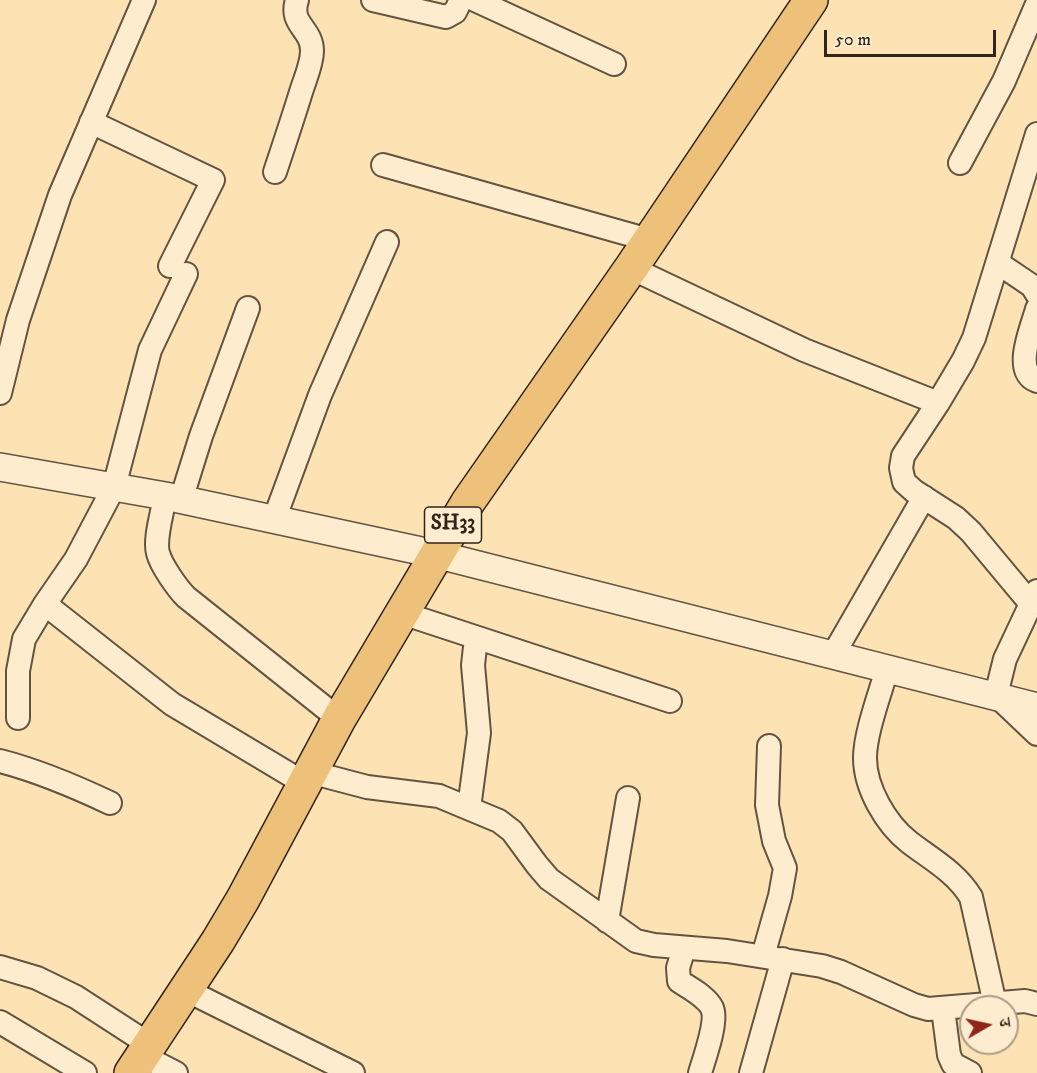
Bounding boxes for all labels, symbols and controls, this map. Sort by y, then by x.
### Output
scale bar [827,18,1000,56]
text: 50 m [835,29,871,51]
road number: SH33 [424,507,482,543]
north arrow [959,995,1019,1055]
text: उ [994,1017,1015,1028]

